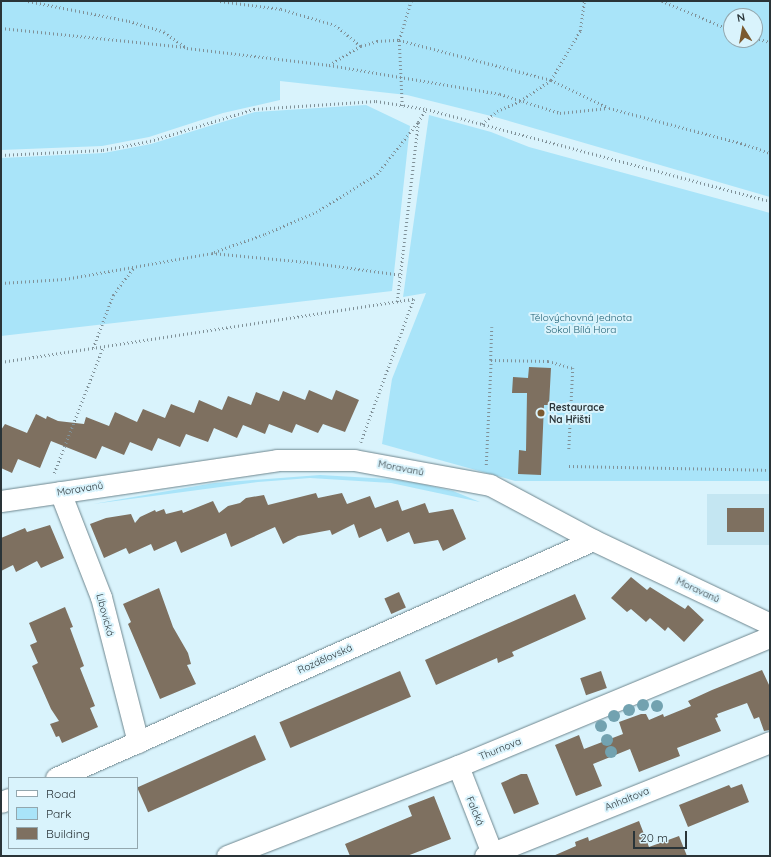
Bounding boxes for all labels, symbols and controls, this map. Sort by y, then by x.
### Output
north arrow [723,8,763,48]
text: N [736,10,746,25]
park label: Tělovýchovná jednota Sokol Bílá Hora [530,311,632,334]
place label: Restaurace Na Hřišti [549,401,604,424]
marker: Restaurace Na Hřišti [536,408,546,418]
street label: Moravanů [377,458,425,478]
street label: Moravanů [56,479,104,499]
street label: Moravanů [674,575,722,605]
street label: Libovická [94,592,116,638]
street label: Rozdělovská [296,642,354,676]
street label: Thurnova [477,735,523,763]
legend [8,777,138,849]
street label: Anhaltova [603,785,651,813]
text: Road [46,786,76,801]
street label: Falcká [464,795,486,827]
text: Park [46,806,71,821]
scale bar [635,823,689,849]
text: Building [46,826,90,841]
text: 20 m [640,830,668,845]

